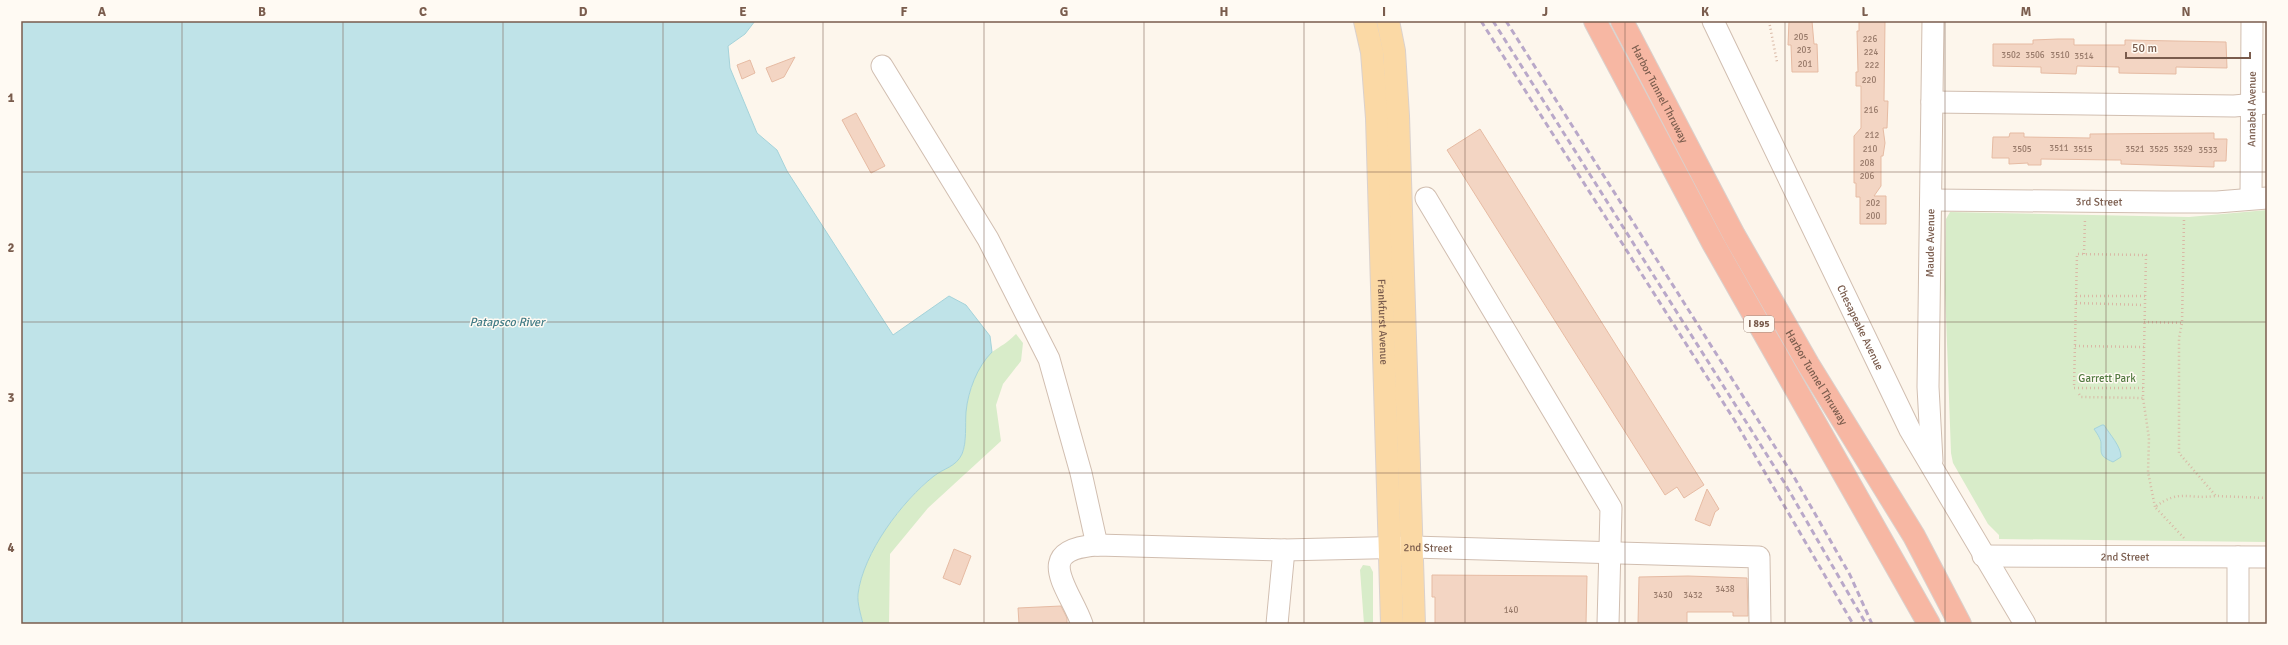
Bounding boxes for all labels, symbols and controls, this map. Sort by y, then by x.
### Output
text: A [98,4,107,20]
text: B [258,4,266,20]
text: C [419,4,427,20]
text: D [579,4,588,20]
text: E [739,4,747,20]
text: F [901,4,908,20]
text: G [1060,4,1068,20]
text: H [1220,4,1228,20]
text: I [1382,4,1386,20]
text: J [1542,4,1548,20]
text: K [1701,4,1709,20]
text: L [1862,4,1869,20]
text: M [2021,4,2032,20]
text: N [2181,4,2191,20]
house number: 205 [1794,32,1808,43]
house number: 226 [1863,34,1877,45]
scale bar [2126,34,2250,60]
text: 50 m [2132,41,2157,56]
street label: Harbor Tunnel Thruway [1629,42,1691,146]
house number: 203 [1797,45,1811,56]
house number: 224 [1864,47,1878,58]
house number: 3502 [2001,50,2021,61]
house number: 3506 [2025,50,2045,61]
house number: 3510 [2050,50,2070,61]
house number: 3514 [2074,51,2094,62]
house number: 201 [1798,59,1812,70]
house number: 222 [1865,60,1879,71]
street label: Annabel Avenue [2245,71,2258,147]
house number: 220 [1862,75,1876,86]
text: 1 [7,90,15,106]
house number: 216 [1864,105,1878,116]
house number: 212 [1865,130,1879,141]
house number: 3511 [2049,143,2069,154]
house number: 210 [1863,144,1877,155]
house number: 3505 [2012,144,2032,155]
house number: 3515 [2073,144,2093,155]
house number: 3521 [2125,144,2145,155]
house number: 3525 [2149,144,2169,155]
house number: 3529 [2173,144,2193,155]
house number: 3533 [2198,145,2218,156]
house number: 208 [1860,158,1874,169]
house number: 206 [1860,171,1874,182]
street label: 3rd Street [2075,195,2123,208]
house number: 202 [1866,198,1880,209]
street label: Maude Avenue [1923,209,1937,278]
house number: 200 [1866,211,1880,222]
text: 2 [7,240,15,256]
street label: Frankfurst Avenue [1375,279,1391,365]
street label: Chesapeake Avenue [1834,283,1887,372]
water label: Patapsco River [470,315,546,330]
road number: I 895 [1744,316,1774,332]
street label: Harbor Tunnel Thruway [1783,327,1851,428]
park label: Garrett Park [2078,372,2136,385]
text: 3 [7,390,15,406]
text: 4 [7,540,15,556]
street label: 2nd Street [1403,540,1453,555]
street label: 2nd Street [2100,550,2150,563]
house number: 3438 [1715,584,1735,595]
house number: 3430 [1653,590,1673,601]
house number: 3432 [1683,590,1703,601]
house number: 140 [1504,605,1518,616]

